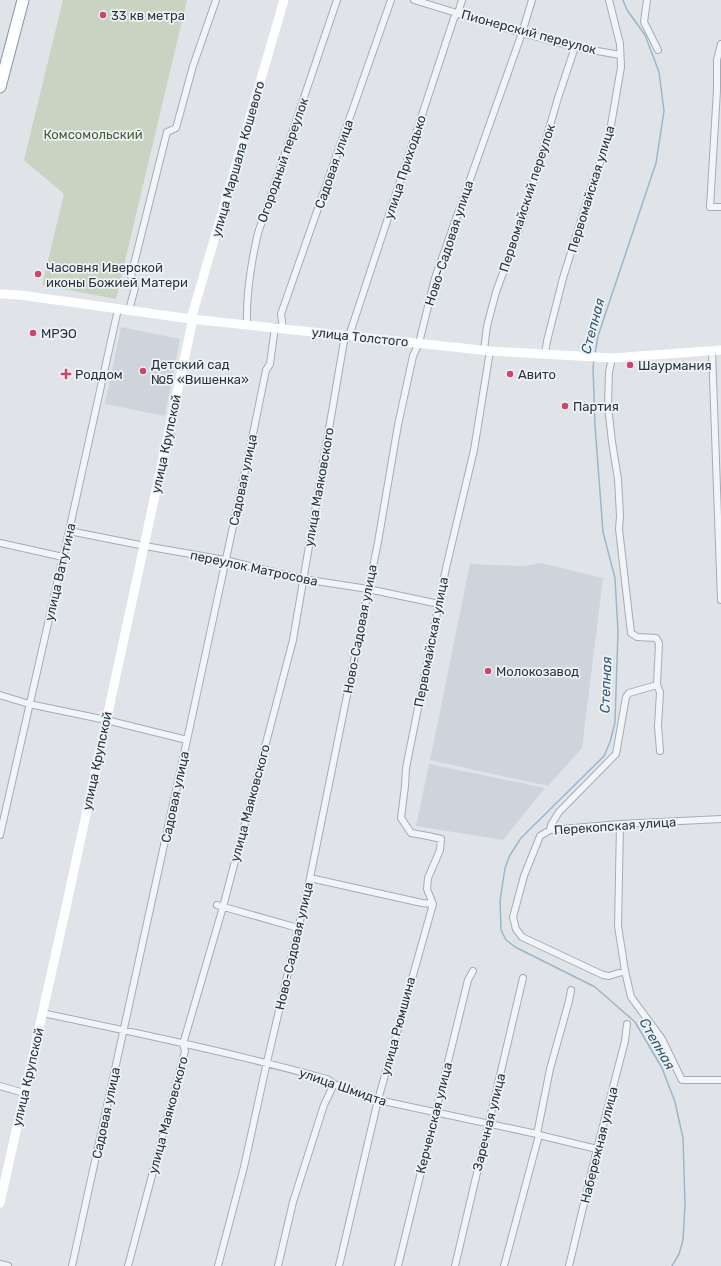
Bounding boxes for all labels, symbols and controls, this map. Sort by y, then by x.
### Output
street label: Пионерский переулок [460,7,598,57]
place label: 33 кв метра [111,8,185,23]
marker: 33 кв метра [98,10,108,20]
street label: улица Маршала Кошевого [209,79,267,239]
street label: Огородный переулок [255,95,311,225]
street label: улица Приходько [381,113,429,221]
street label: Садовая улица [312,117,356,211]
street label: Первомайский переулок [496,122,558,274]
street label: Первомайская улица [565,124,617,254]
park label: Комсомольский [43,127,143,142]
street label: Ново-Садовая улица [422,178,476,308]
place label: Часовня Иверской иконы Божией Матери [46,260,188,290]
marker: Часовня Иверской иконы Божией Матери [33,269,43,279]
water label: Степная [577,296,609,356]
street label: улица Толстого [311,324,409,350]
place label: МРЭО [41,326,77,341]
marker: МРЭО [28,328,38,338]
place label: Детский сад №5 «Вишенка» [151,357,249,387]
place label: Шаурмания [638,358,711,373]
marker: Шаурмания [625,360,635,370]
marker: Детский сад №5 «Вишенка» [138,366,148,376]
place label: Роддом [75,367,123,382]
place label: Авито [518,367,556,382]
marker: Роддом [60,368,72,380]
marker: Авито [505,369,515,379]
street label: улица Крупской [148,393,184,495]
place label: Партия [573,399,619,414]
marker: Партия [560,401,570,411]
street label: улица Маяковского [301,426,337,548]
street label: Садовая улица [226,433,260,527]
street label: улица Ватутина [41,522,79,622]
street label: переулок Матросова [189,547,319,589]
street label: Ново-Садовая улица [340,563,380,695]
street label: Первомайская улица [411,576,451,708]
water label: Степная [597,656,616,714]
place label: Молокозавод [496,664,579,679]
marker: Молокозавод [483,666,493,676]
street label: улица Крупской [79,710,115,812]
street label: улица Маяковского [227,743,273,863]
street label: Садовая улица [158,750,192,844]
street label: Перекопская улица [553,814,677,838]
street label: Ново-Садовая улица [272,880,316,1012]
street label: улица Рюмшина [378,975,418,1077]
water label: Степная [635,1015,679,1073]
street label: улица Крупской [9,1026,47,1128]
street label: улица Маяковского [145,1055,191,1175]
street label: Керченская улица [413,1061,455,1175]
street label: улица Шмидта [297,1065,389,1109]
street label: Садовая улица [89,1066,123,1160]
street label: Заречная улица [470,1072,508,1172]
street label: Набережная улица [577,1085,621,1205]

